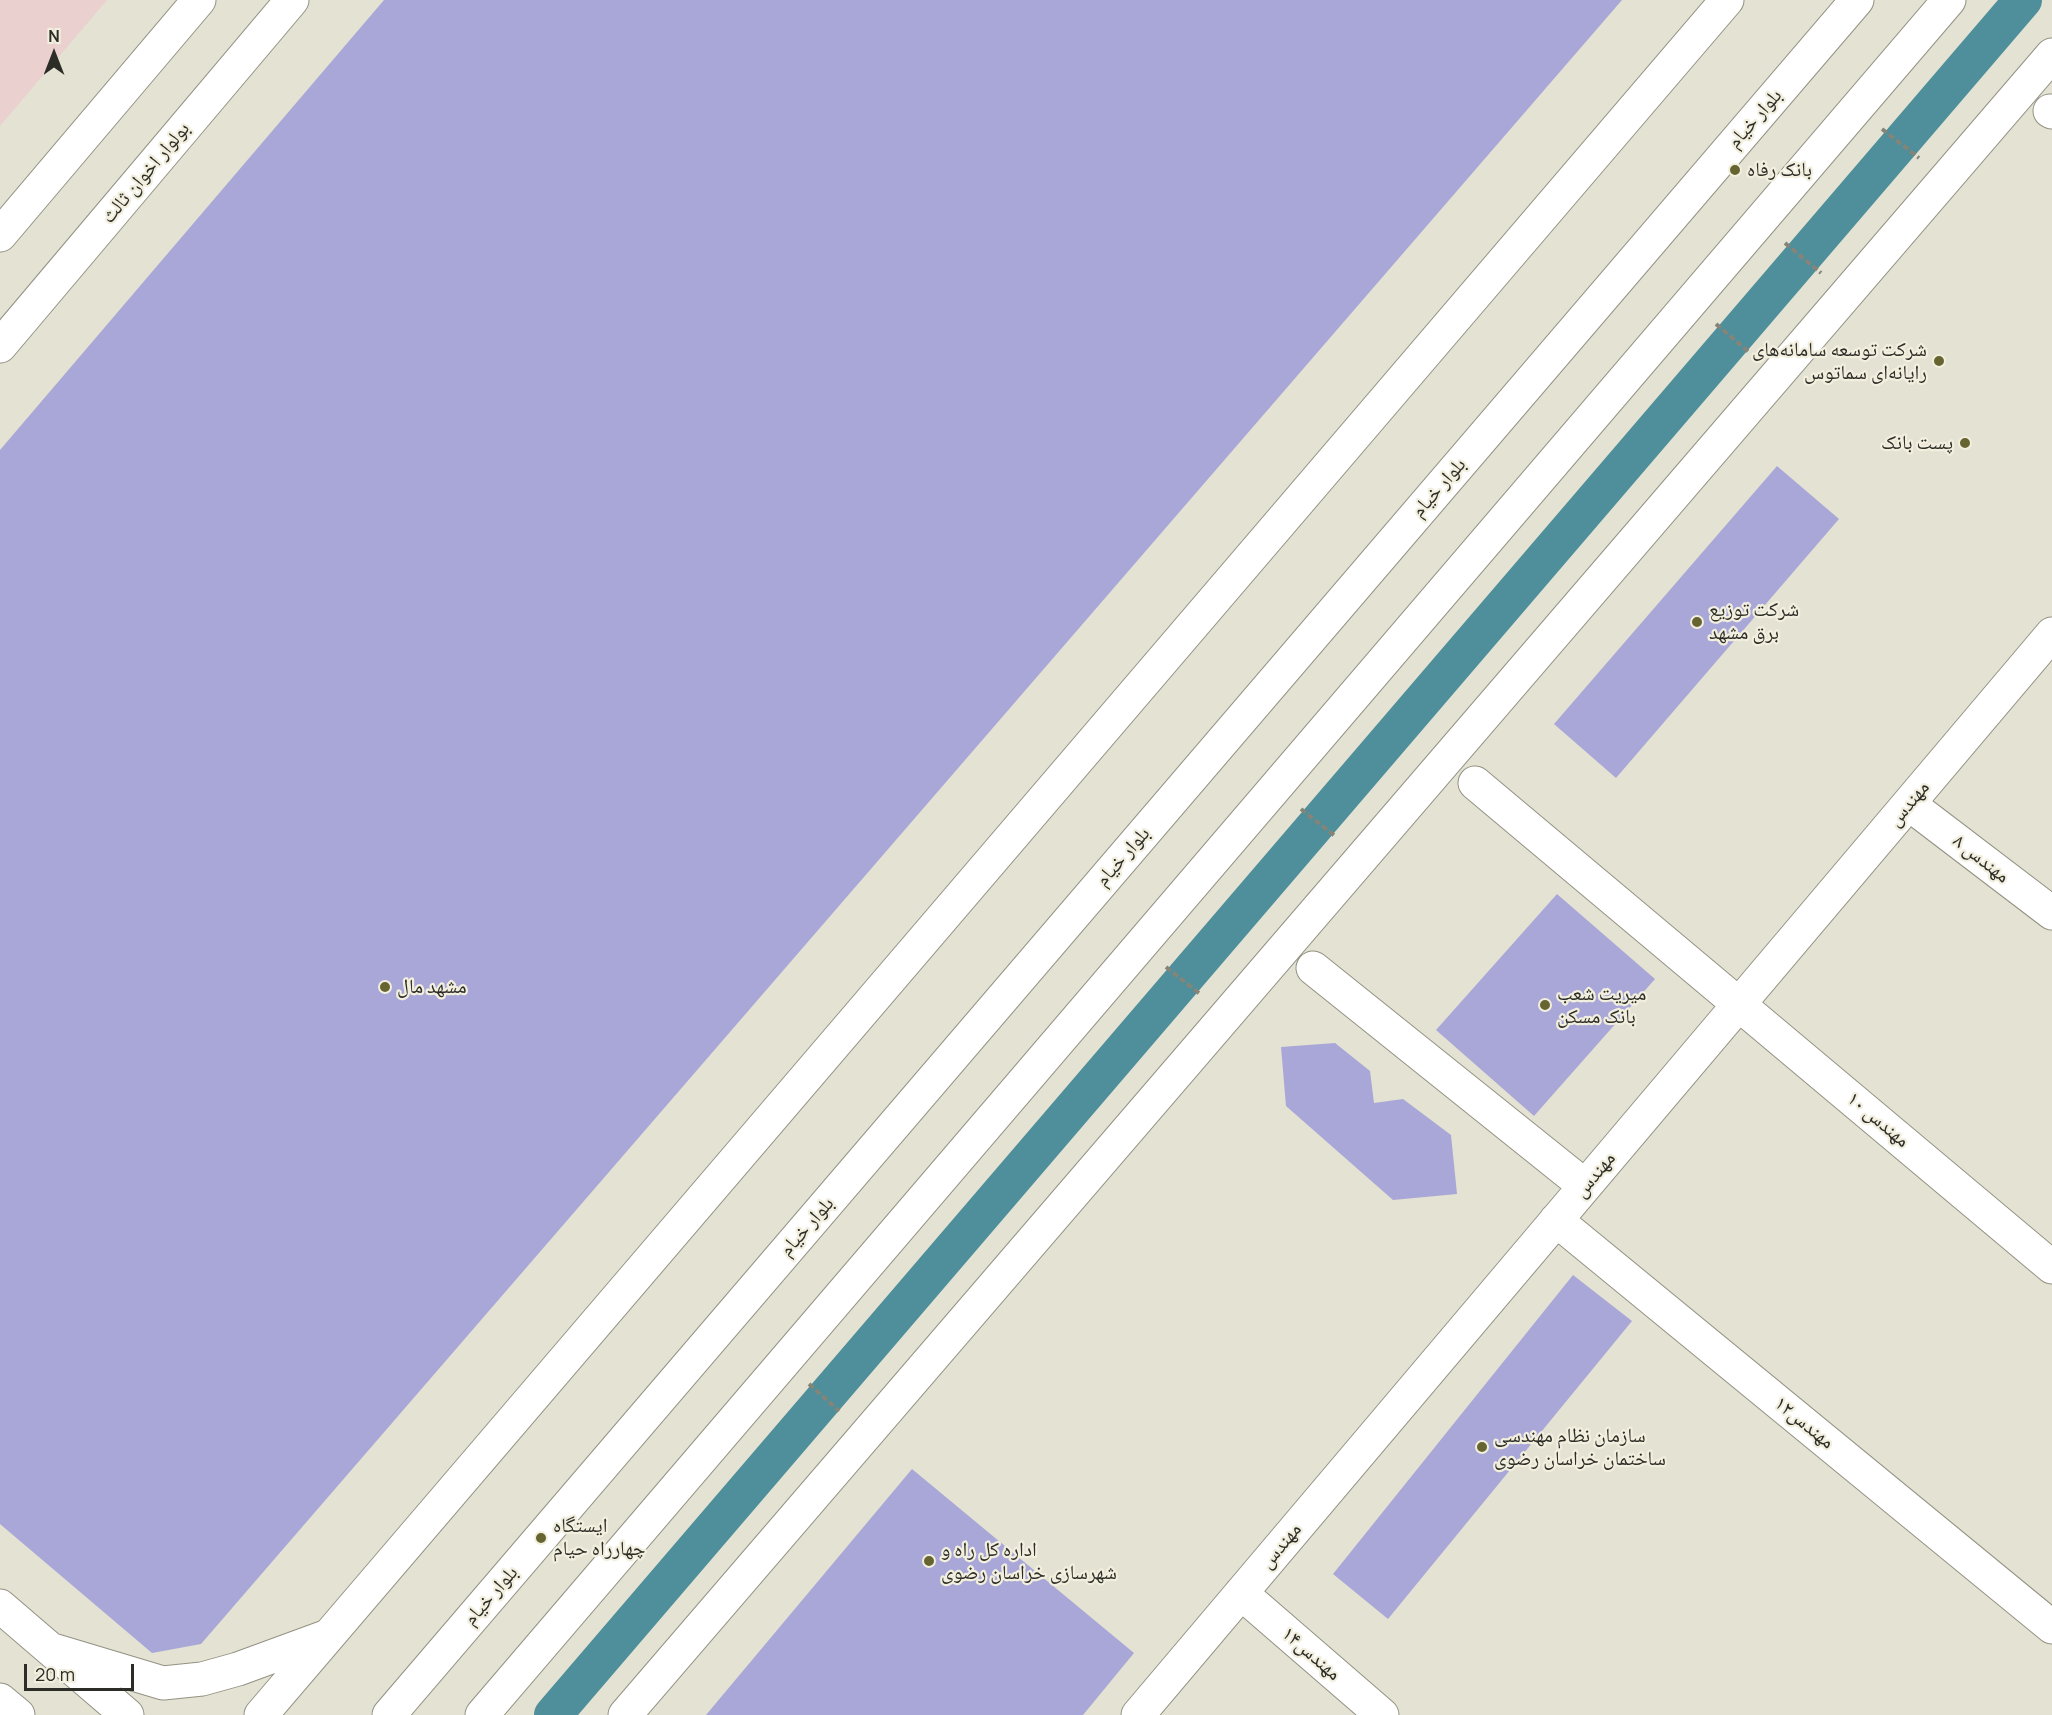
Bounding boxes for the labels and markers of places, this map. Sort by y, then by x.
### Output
place label: بانک رفاه [1747,158,1812,182]
marker: بانک رفاه [1728,163,1742,177]
place label: شرکت توسعه سامانه‌های رایانه‌ای سماتوس [1752,338,1927,385]
marker: شرکت توسعه سامانه‌های رایانه‌ای سماتوس [1932,354,1946,368]
place label: پست بانک [1881,431,1953,455]
marker: پست بانک [1958,436,1972,450]
place label: شرکت توزیع برق مشهد [1709,598,1799,645]
marker: شرکت توزیع برق مشهد [1690,615,1704,629]
place label: مشهد مال [397,975,467,999]
marker: مشهد مال [378,980,392,994]
place label: میریت شعب بانک مسکن [1557,982,1646,1029]
marker: میریت شعب بانک مسکن [1538,998,1552,1012]
place label: سازمان نظام مهندسی ساختمان خراسان رضوی [1494,1424,1666,1471]
marker: سازمان نظام مهندسی ساختمان خراسان رضوی [1475,1440,1489,1454]
place label: ایستگاه چهارراه حیام [553,1514,646,1561]
marker: ایستگاه چهارراه حیام [534,1531,548,1545]
place label: اداره کل راه و شهرسازی خراسان رضوی [941,1538,1117,1585]
marker: اداره کل راه و شهرسازی خراسان رضوی [922,1554,936,1568]

